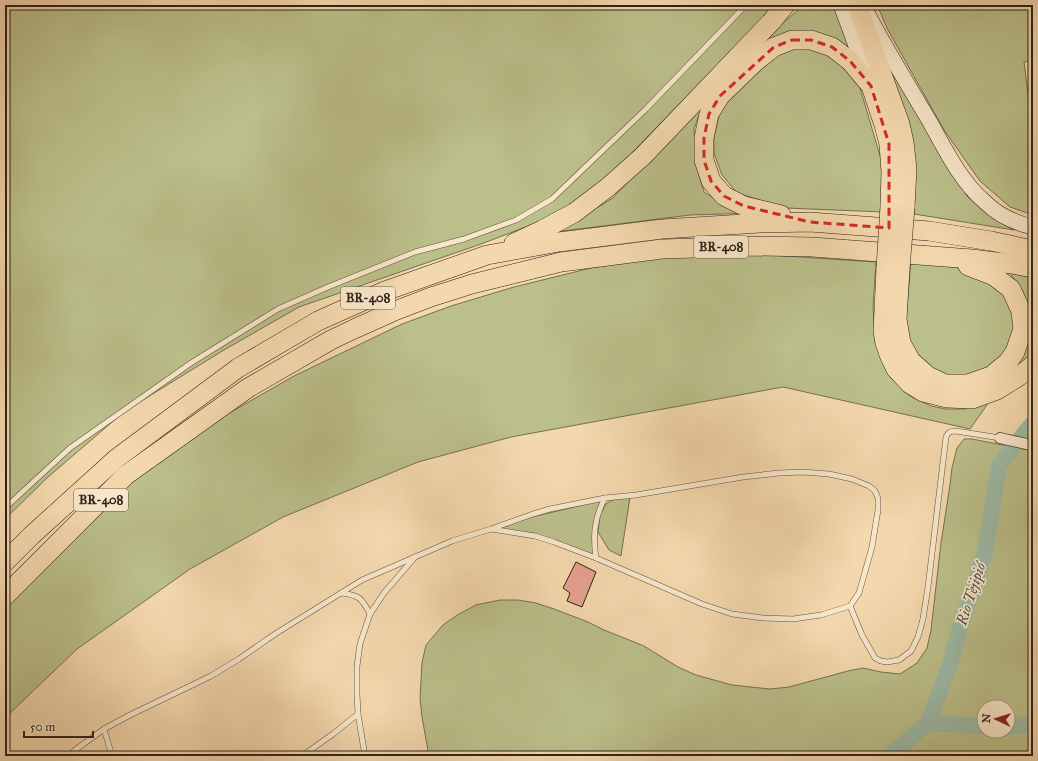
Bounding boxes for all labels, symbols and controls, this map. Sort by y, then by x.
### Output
road number: BR-408 [694,236,748,258]
road number: BR-408 [341,287,395,309]
road number: BR-408 [74,489,128,511]
water label: Rio Tejipió [952,558,991,629]
north arrow [976,699,1016,739]
scale bar [24,713,93,739]
text: N [980,713,993,723]
text: 50 m [30,720,55,734]

